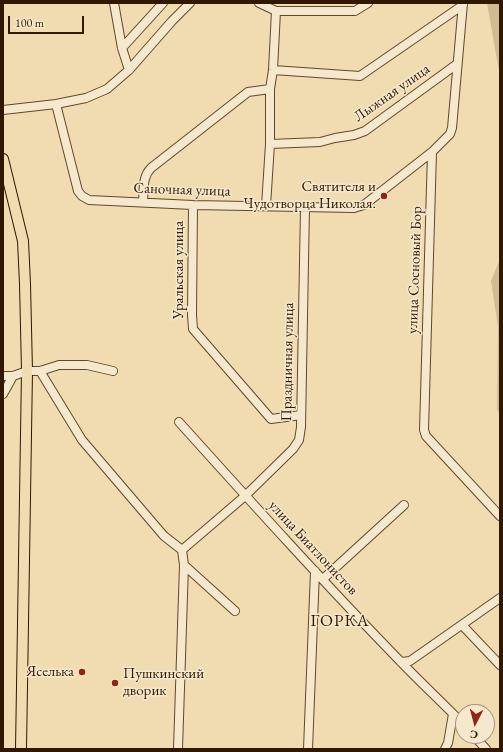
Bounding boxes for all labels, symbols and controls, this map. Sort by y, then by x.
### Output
scale bar [10,8,86,34]
text: 100 m [15,15,44,31]
street label: Лыжная улица [350,60,434,126]
place label: Святителя и Чудотворца Николая. [244,178,376,213]
street label: Саночная улица [133,179,231,201]
marker: Святителя и Чудотворца Николая. [379,191,389,201]
street label: улица Сосновый Бор [404,206,426,334]
street label: Уральская улица [170,221,188,319]
street label: Праздничная улица [278,302,298,422]
street label: улица Биатлонистов [265,497,361,599]
district label: ГОРКА [311,611,369,631]
place label: Яселька [26,663,74,681]
place label: Пушкинский дворик [123,665,204,700]
marker: Яселька [77,667,87,677]
marker: Пушкинский дворик [110,678,120,688]
north arrow [455,704,495,744]
text: С [469,728,478,742]

